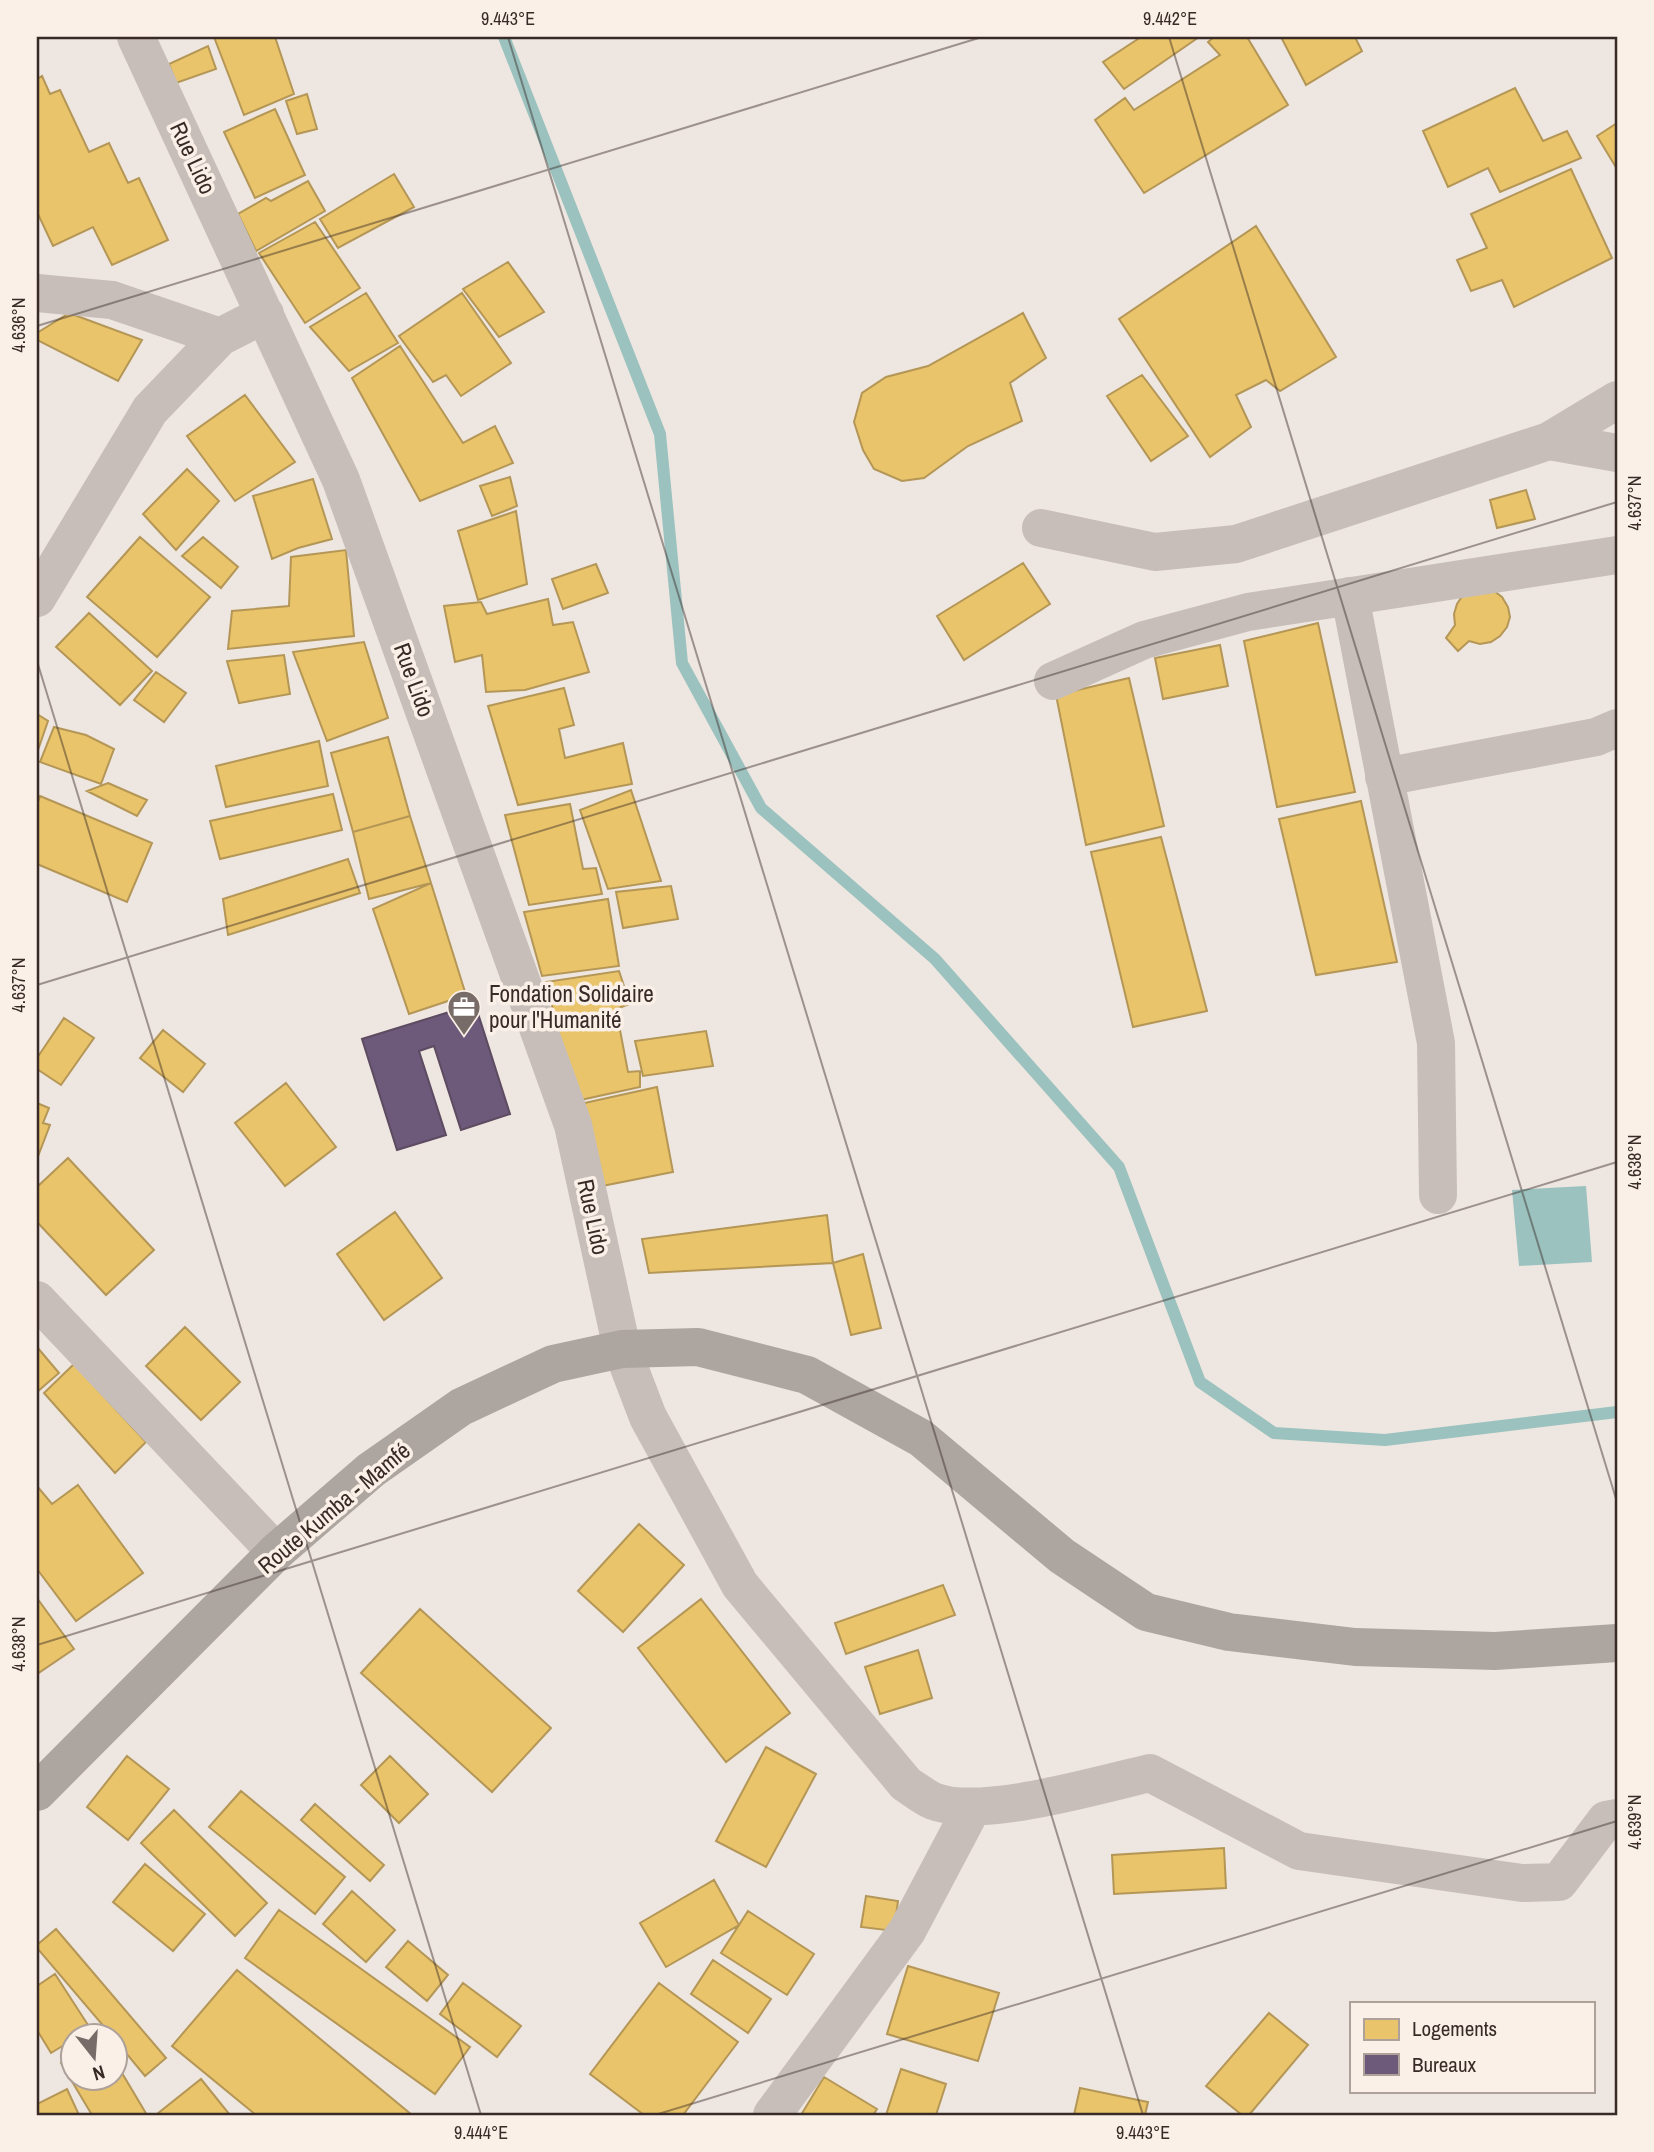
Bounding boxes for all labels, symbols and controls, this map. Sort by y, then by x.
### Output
text: 9.443°E [481,6,535,31]
text: 9.442°E [1143,6,1197,31]
street label: Rue Lido [163,117,224,199]
text: 4.636°N [6,298,31,352]
text: 4.637°N [1622,476,1647,530]
street label: Rue Lido [387,639,442,721]
text: 4.637°N [6,958,31,1012]
place label: Fondation Solidaire pour l'Humanité [489,978,654,1035]
office icon: Fondation Solidaire pour l'Humanité [445,988,483,1037]
text: 4.638°N [1622,1135,1647,1189]
street label: Rue Lido [570,1176,617,1258]
street label: Route Kumba - Mamfé [251,1435,416,1580]
text: 4.638°N [6,1617,31,1671]
text: 4.639°N [1622,1795,1647,1849]
legend [1350,2002,1594,2092]
text: Logements [1412,2014,1497,2043]
north arrow [60,2022,130,2092]
text: Bureaux [1412,2050,1477,2079]
text: N [90,2059,108,2087]
text: 9.444°E [454,2120,508,2145]
text: 9.443°E [1116,2120,1170,2145]

